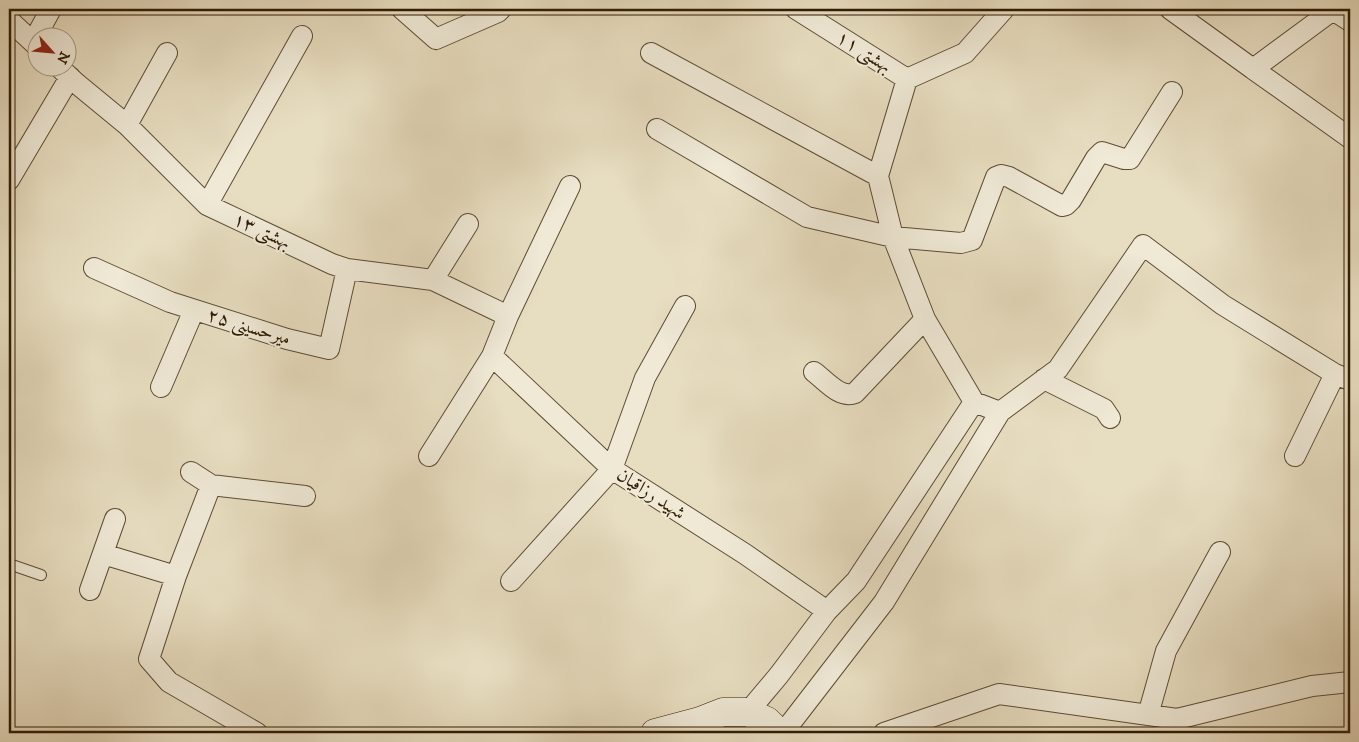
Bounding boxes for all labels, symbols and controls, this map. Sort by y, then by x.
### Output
street label: بهشتی ۱۱ [831,26,896,79]
north arrow [28,28,78,78]
text: N [52,48,73,67]
street label: بهشتی ۱۳ [229,208,295,255]
street label: میرحسینی ۲۵ [204,303,293,352]
street label: شهید رزاقیان [612,463,690,525]

